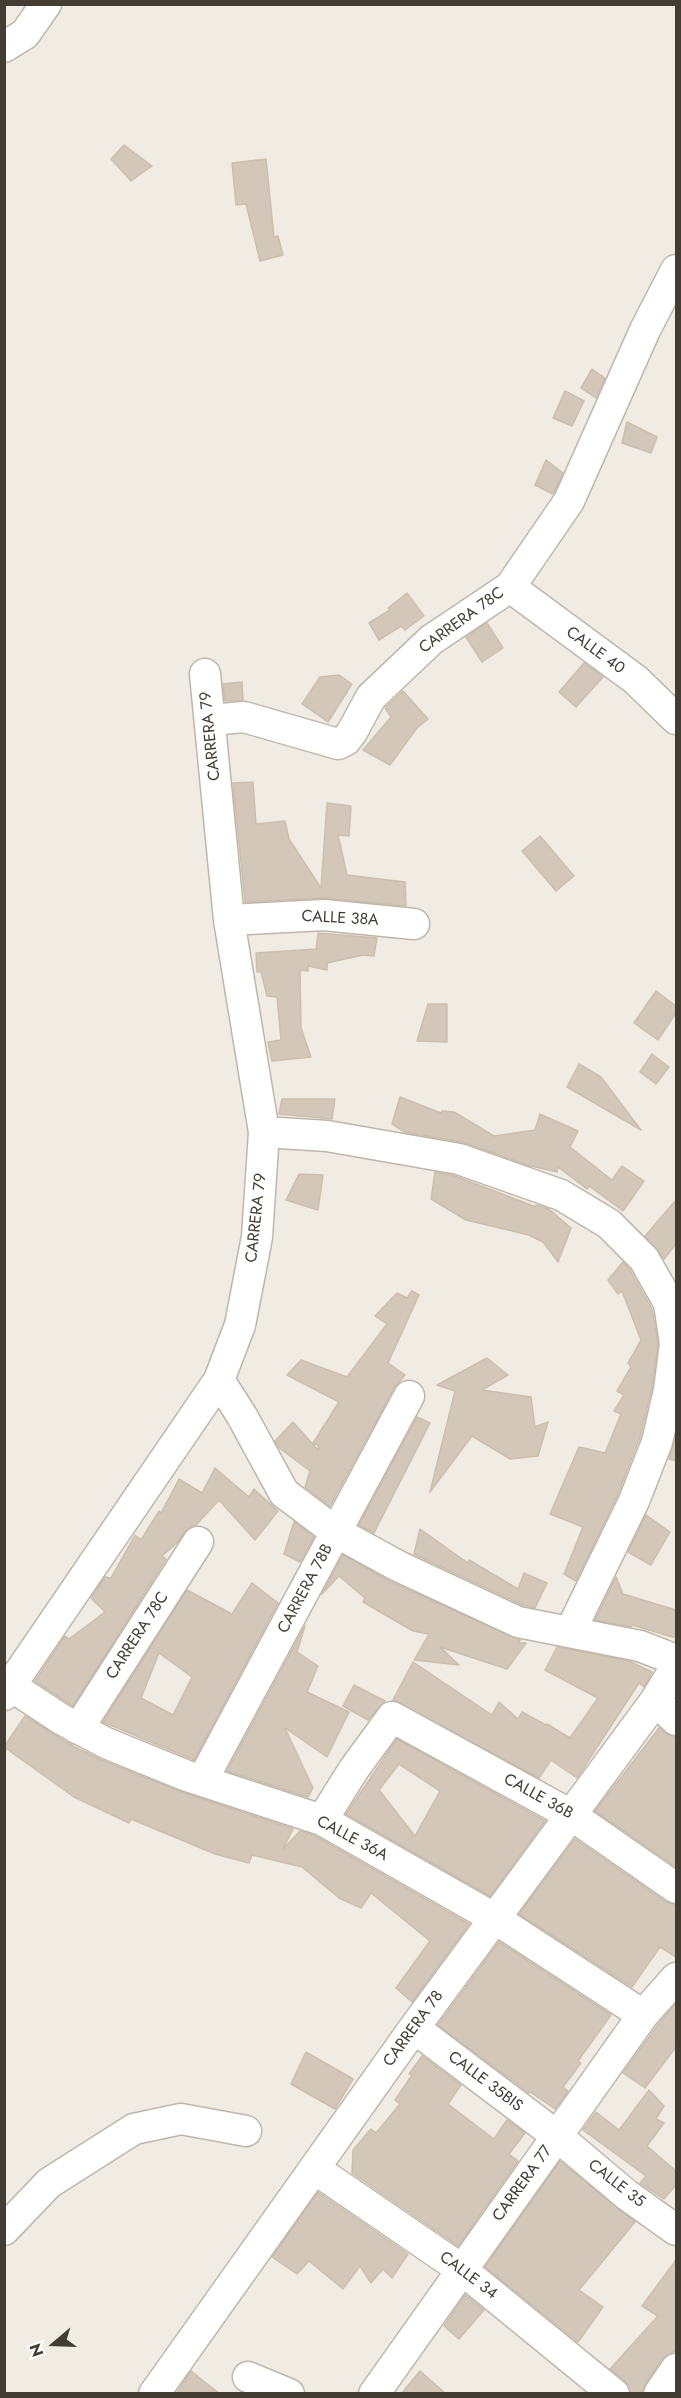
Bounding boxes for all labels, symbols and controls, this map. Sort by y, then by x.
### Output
street label: CARRERA 78C [416,584,508,658]
street label: CALLE 40 [562,623,628,679]
street label: CARRERA 79 [197,690,225,782]
street label: CALLE 38A [301,907,379,931]
street label: CARRERA 79 [243,1172,271,1264]
street label: CARRERA 78B [274,1541,338,1637]
street label: CARRERA 78C [103,1589,173,1683]
street label: CALLE 36B [500,1770,576,1824]
street label: CALLE 36A [313,1812,391,1866]
street label: CARRERA 78 [380,1987,448,2071]
street label: CALLE 35BIS [444,2048,526,2116]
street label: CARRERA 77 [489,2142,557,2226]
street label: CALLE 35 [584,2156,648,2212]
street label: CALLE 34 [435,2248,501,2304]
north arrow [24,2314,84,2374]
text: N [24,2340,49,2360]

